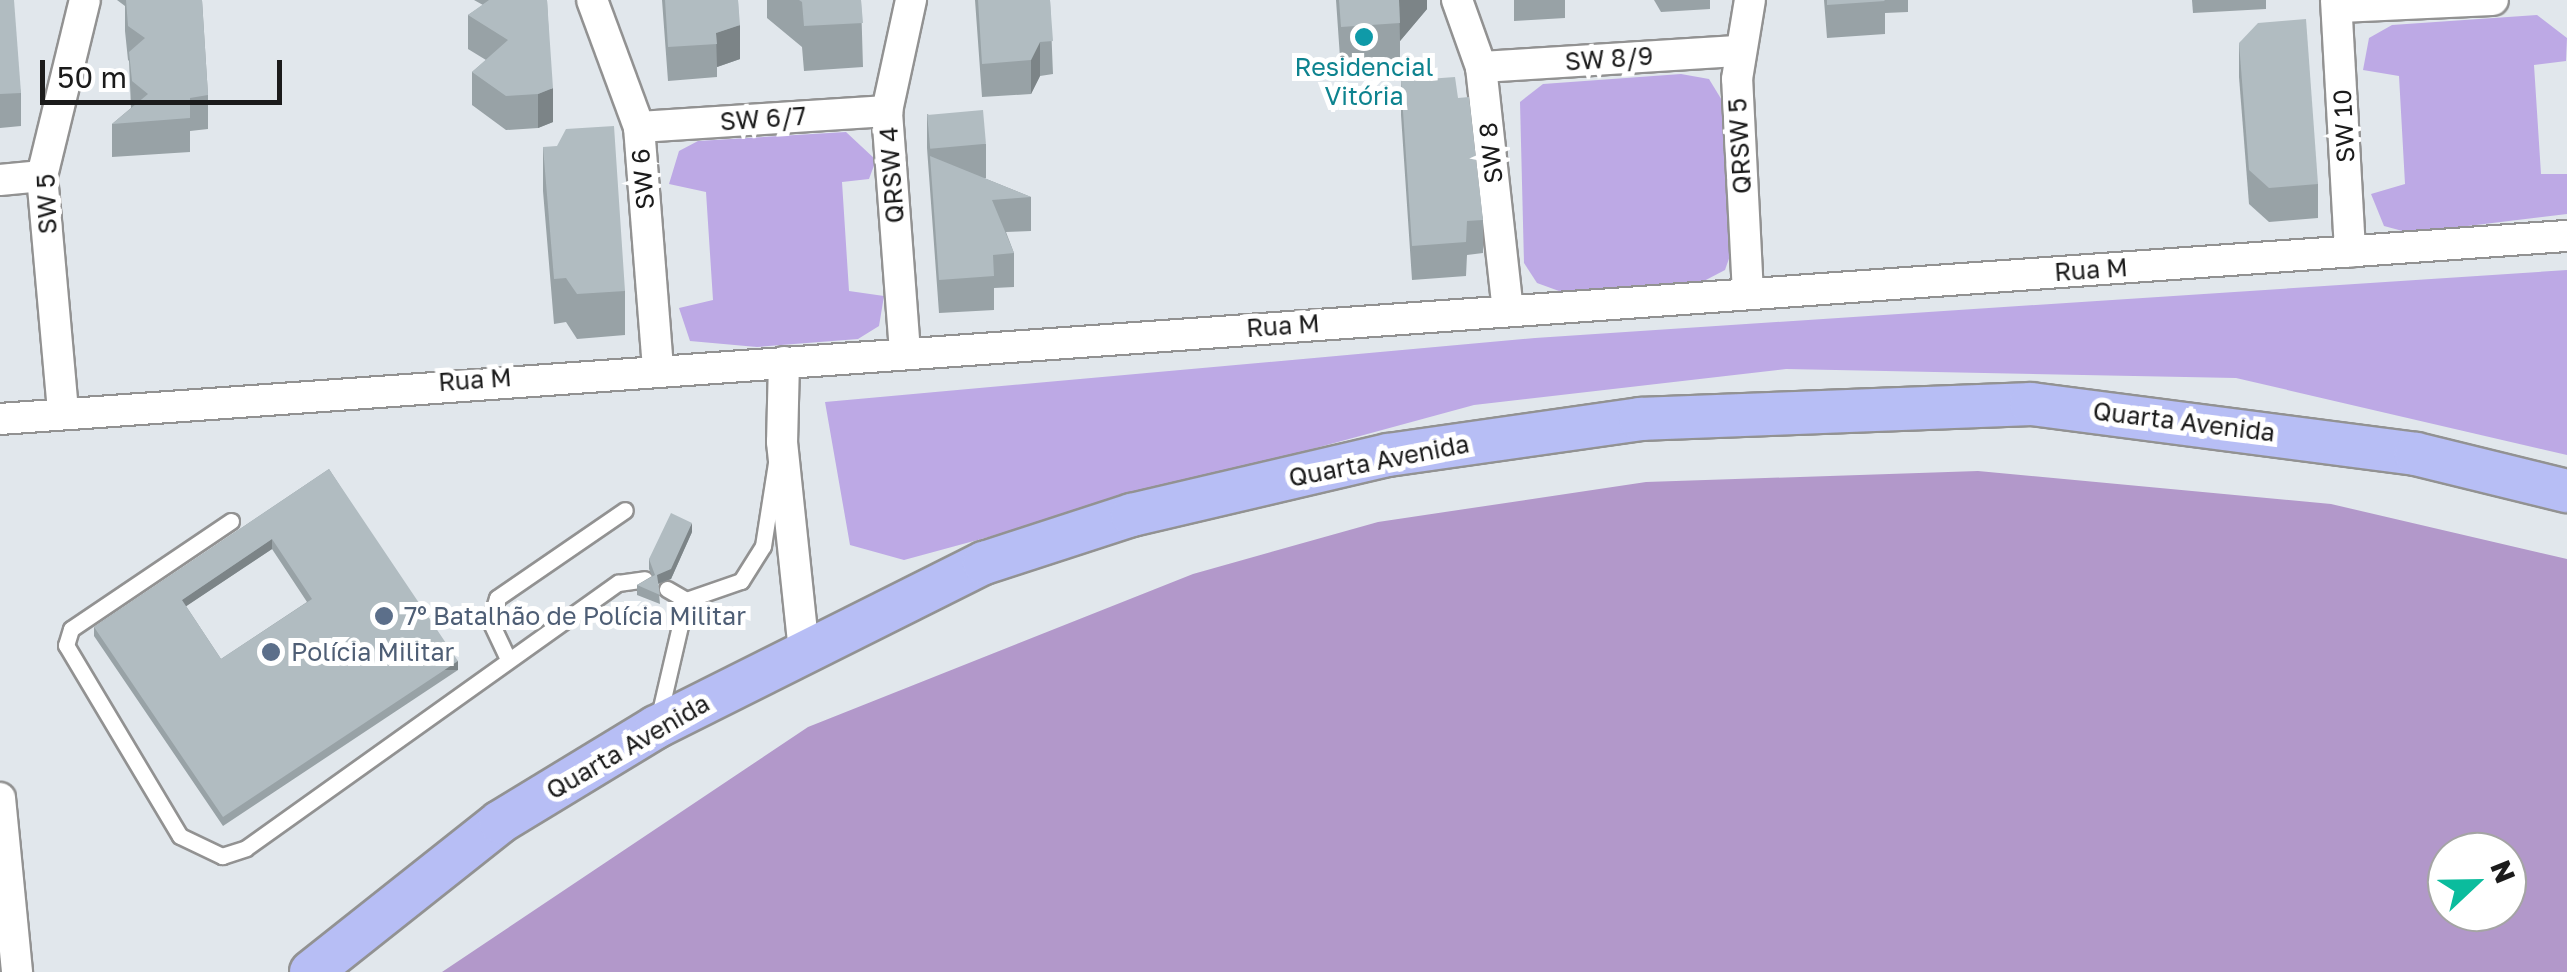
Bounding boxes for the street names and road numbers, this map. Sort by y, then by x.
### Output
street label: SW 8/9 [1564,41,1654,77]
street label: SW 10 [2327,88,2361,164]
street label: QRSW 5 [1723,97,1757,195]
street label: SW 6/7 [719,101,807,137]
street label: SW 8 [1473,121,1509,185]
street label: QRSW 4 [874,126,910,224]
street label: SW 6 [625,147,661,211]
street label: SW 5 [31,173,63,235]
street label: Rua M [2053,252,2129,288]
street label: Rua M [1245,308,1321,344]
street label: Rua M [437,362,513,398]
street label: Quarta Avenida [2091,396,2277,448]
street label: Quarta Avenida [1286,429,1472,493]
street label: Quarta Avenida [541,688,715,806]

